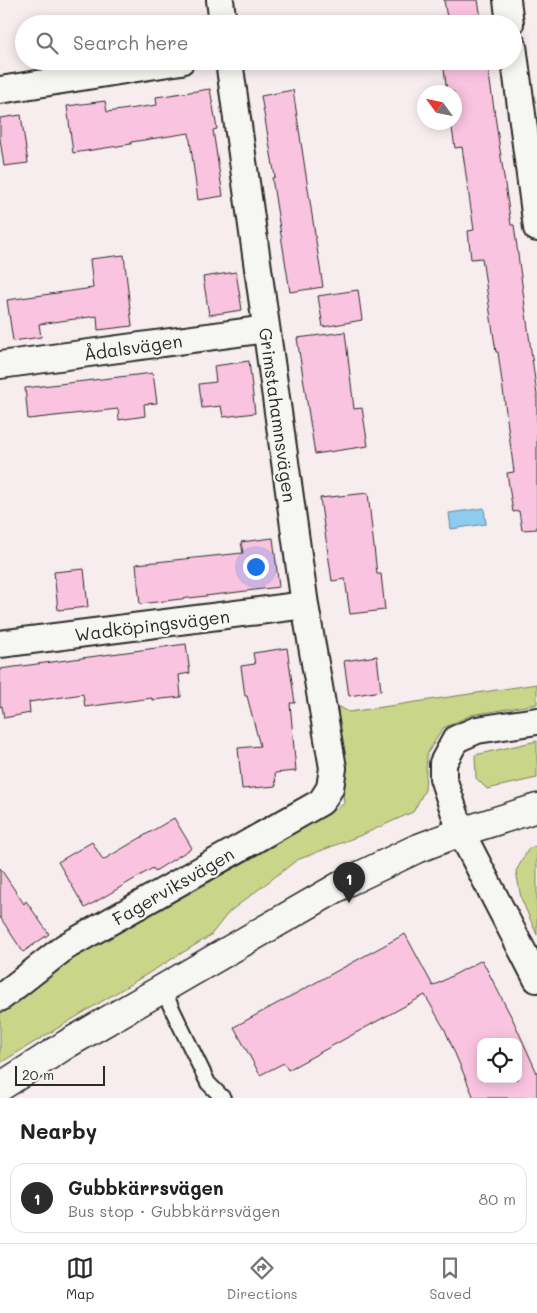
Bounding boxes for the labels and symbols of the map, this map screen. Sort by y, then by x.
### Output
north arrow [417,85,462,130]
street label: Grimstahamnsvägen [254,326,302,504]
street label: Ådalsvägen [82,328,184,366]
your location [243,554,269,580]
street label: Wadköpingsvägen [73,604,231,646]
street label: Fagerviksvägen [108,841,238,931]
pin: 1 [333,862,365,903]
scale bar [15,1063,105,1086]

